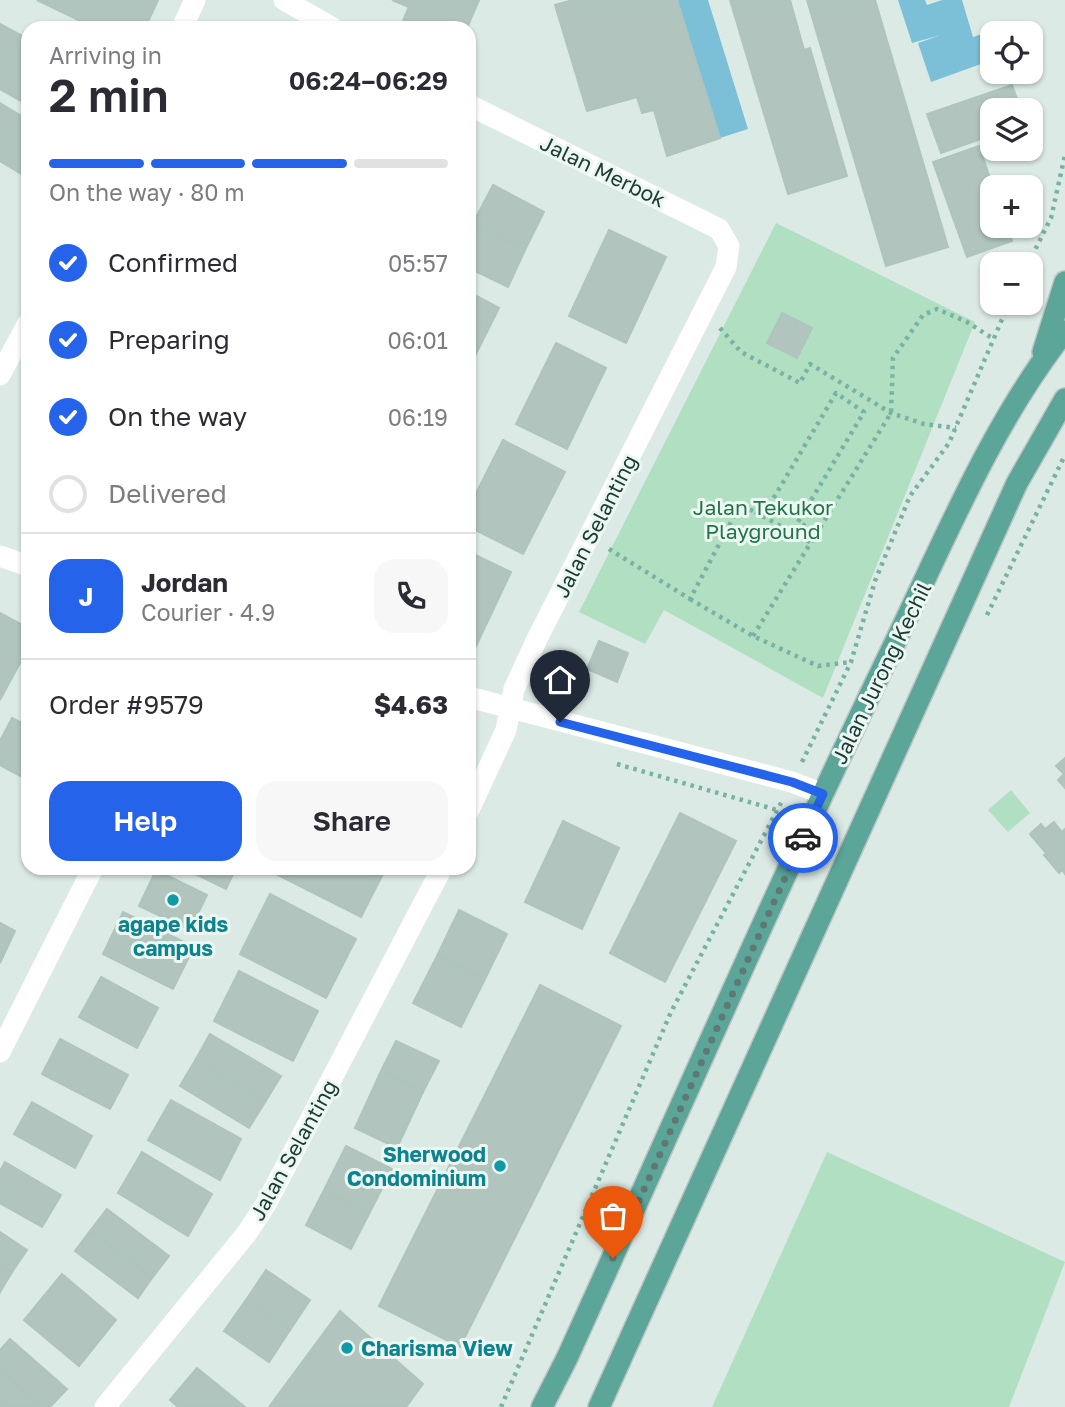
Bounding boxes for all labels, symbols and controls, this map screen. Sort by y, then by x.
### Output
map controls [980,21,1043,315]
button: locate [980,21,1043,84]
text: Arriving in [49,41,162,69]
text: 06:24–06:29 [289,65,448,96]
text: 2 min [49,67,169,122]
button: layers [980,98,1043,161]
street label: Jalan Merbok [536,129,670,213]
button: + [980,175,1043,238]
text: On the way · 80 m [49,178,245,206]
icon: check [49,244,87,282]
text: Confirmed [108,247,238,278]
text: 05:57 [388,249,448,277]
button: − [980,252,1043,315]
icon: check [49,321,87,359]
text: Preparing [108,324,230,355]
text: 06:01 [388,326,448,354]
icon: check [49,398,87,436]
text: On the way [108,401,247,432]
text: 06:19 [388,403,448,431]
street label: Jalan Selanting [548,450,642,602]
text: Delivered [108,478,227,509]
park label: Jalan Tekukor Playground [693,494,833,544]
button: phone [374,559,448,633]
text: Jordan [141,567,228,598]
street label: Jalan Jurong Kechil [826,578,936,768]
text: J [79,581,93,612]
text: Courier · 4.9 [141,598,275,626]
pin [530,650,590,722]
icon: home [541,661,579,699]
text: Order #9579 [49,689,204,720]
text: $4.63 [374,689,448,720]
button: Help [49,781,242,861]
button: Share [256,781,448,861]
courier [768,803,838,873]
icon: car [784,819,822,857]
marker: agape kids campus [165,892,181,908]
place label: agape kids campus [118,911,228,961]
street label: Jalan Selanting [244,1075,342,1225]
place label: Sherwood Condominium [347,1141,486,1191]
marker: Sherwood Condominium [492,1158,508,1174]
pin [583,1186,643,1258]
icon: bag [594,1197,632,1235]
place label: Charisma View [361,1335,513,1361]
marker: Charisma View [339,1340,355,1356]

